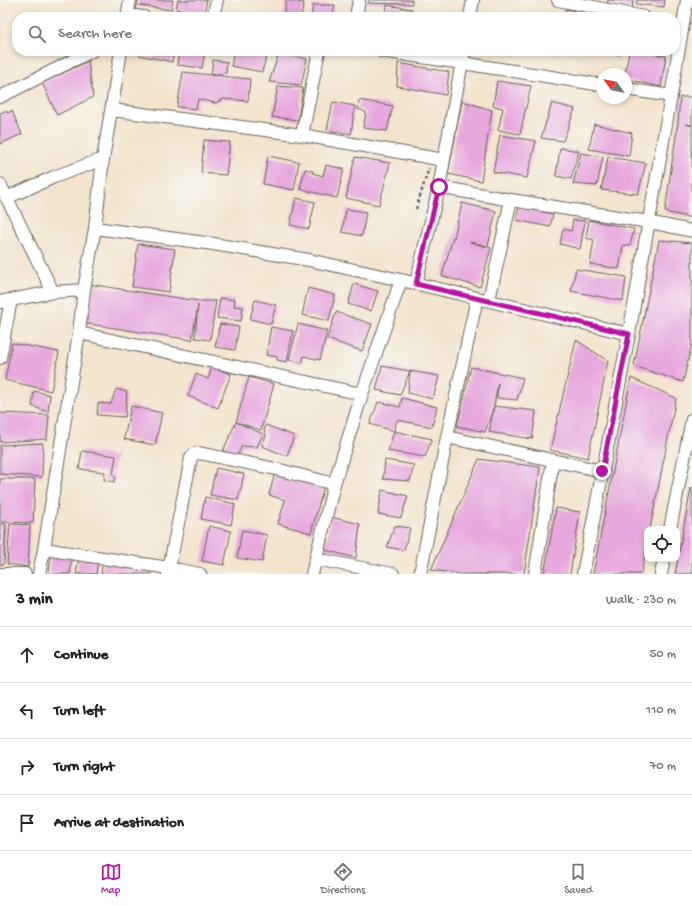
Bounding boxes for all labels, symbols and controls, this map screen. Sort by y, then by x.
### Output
search box [12,12,680,56]
icon: search [26,23,48,45]
text: Search here [58,25,132,43]
north arrow [596,68,632,104]
route start [430,178,448,196]
route end [593,462,611,480]
map controls [644,526,680,562]
button: locate [644,526,680,562]
text: 3 min [16,590,53,610]
text: Walk · 230 m [606,593,676,608]
icon: ahead [16,644,38,666]
text: Continue [54,646,108,664]
text: 50 m [649,647,676,662]
icon: left [16,700,38,722]
text: Turn left [54,702,105,720]
text: 110 m [646,703,676,718]
icon: right [16,756,38,778]
text: Turn right [54,758,114,776]
text: 70 m [650,759,676,774]
icon: arrive [16,812,38,834]
text: Arrive at destination [54,814,184,832]
tab: Map [100,861,122,897]
tab: Directions [321,861,365,897]
tab: Saved [564,861,592,897]

